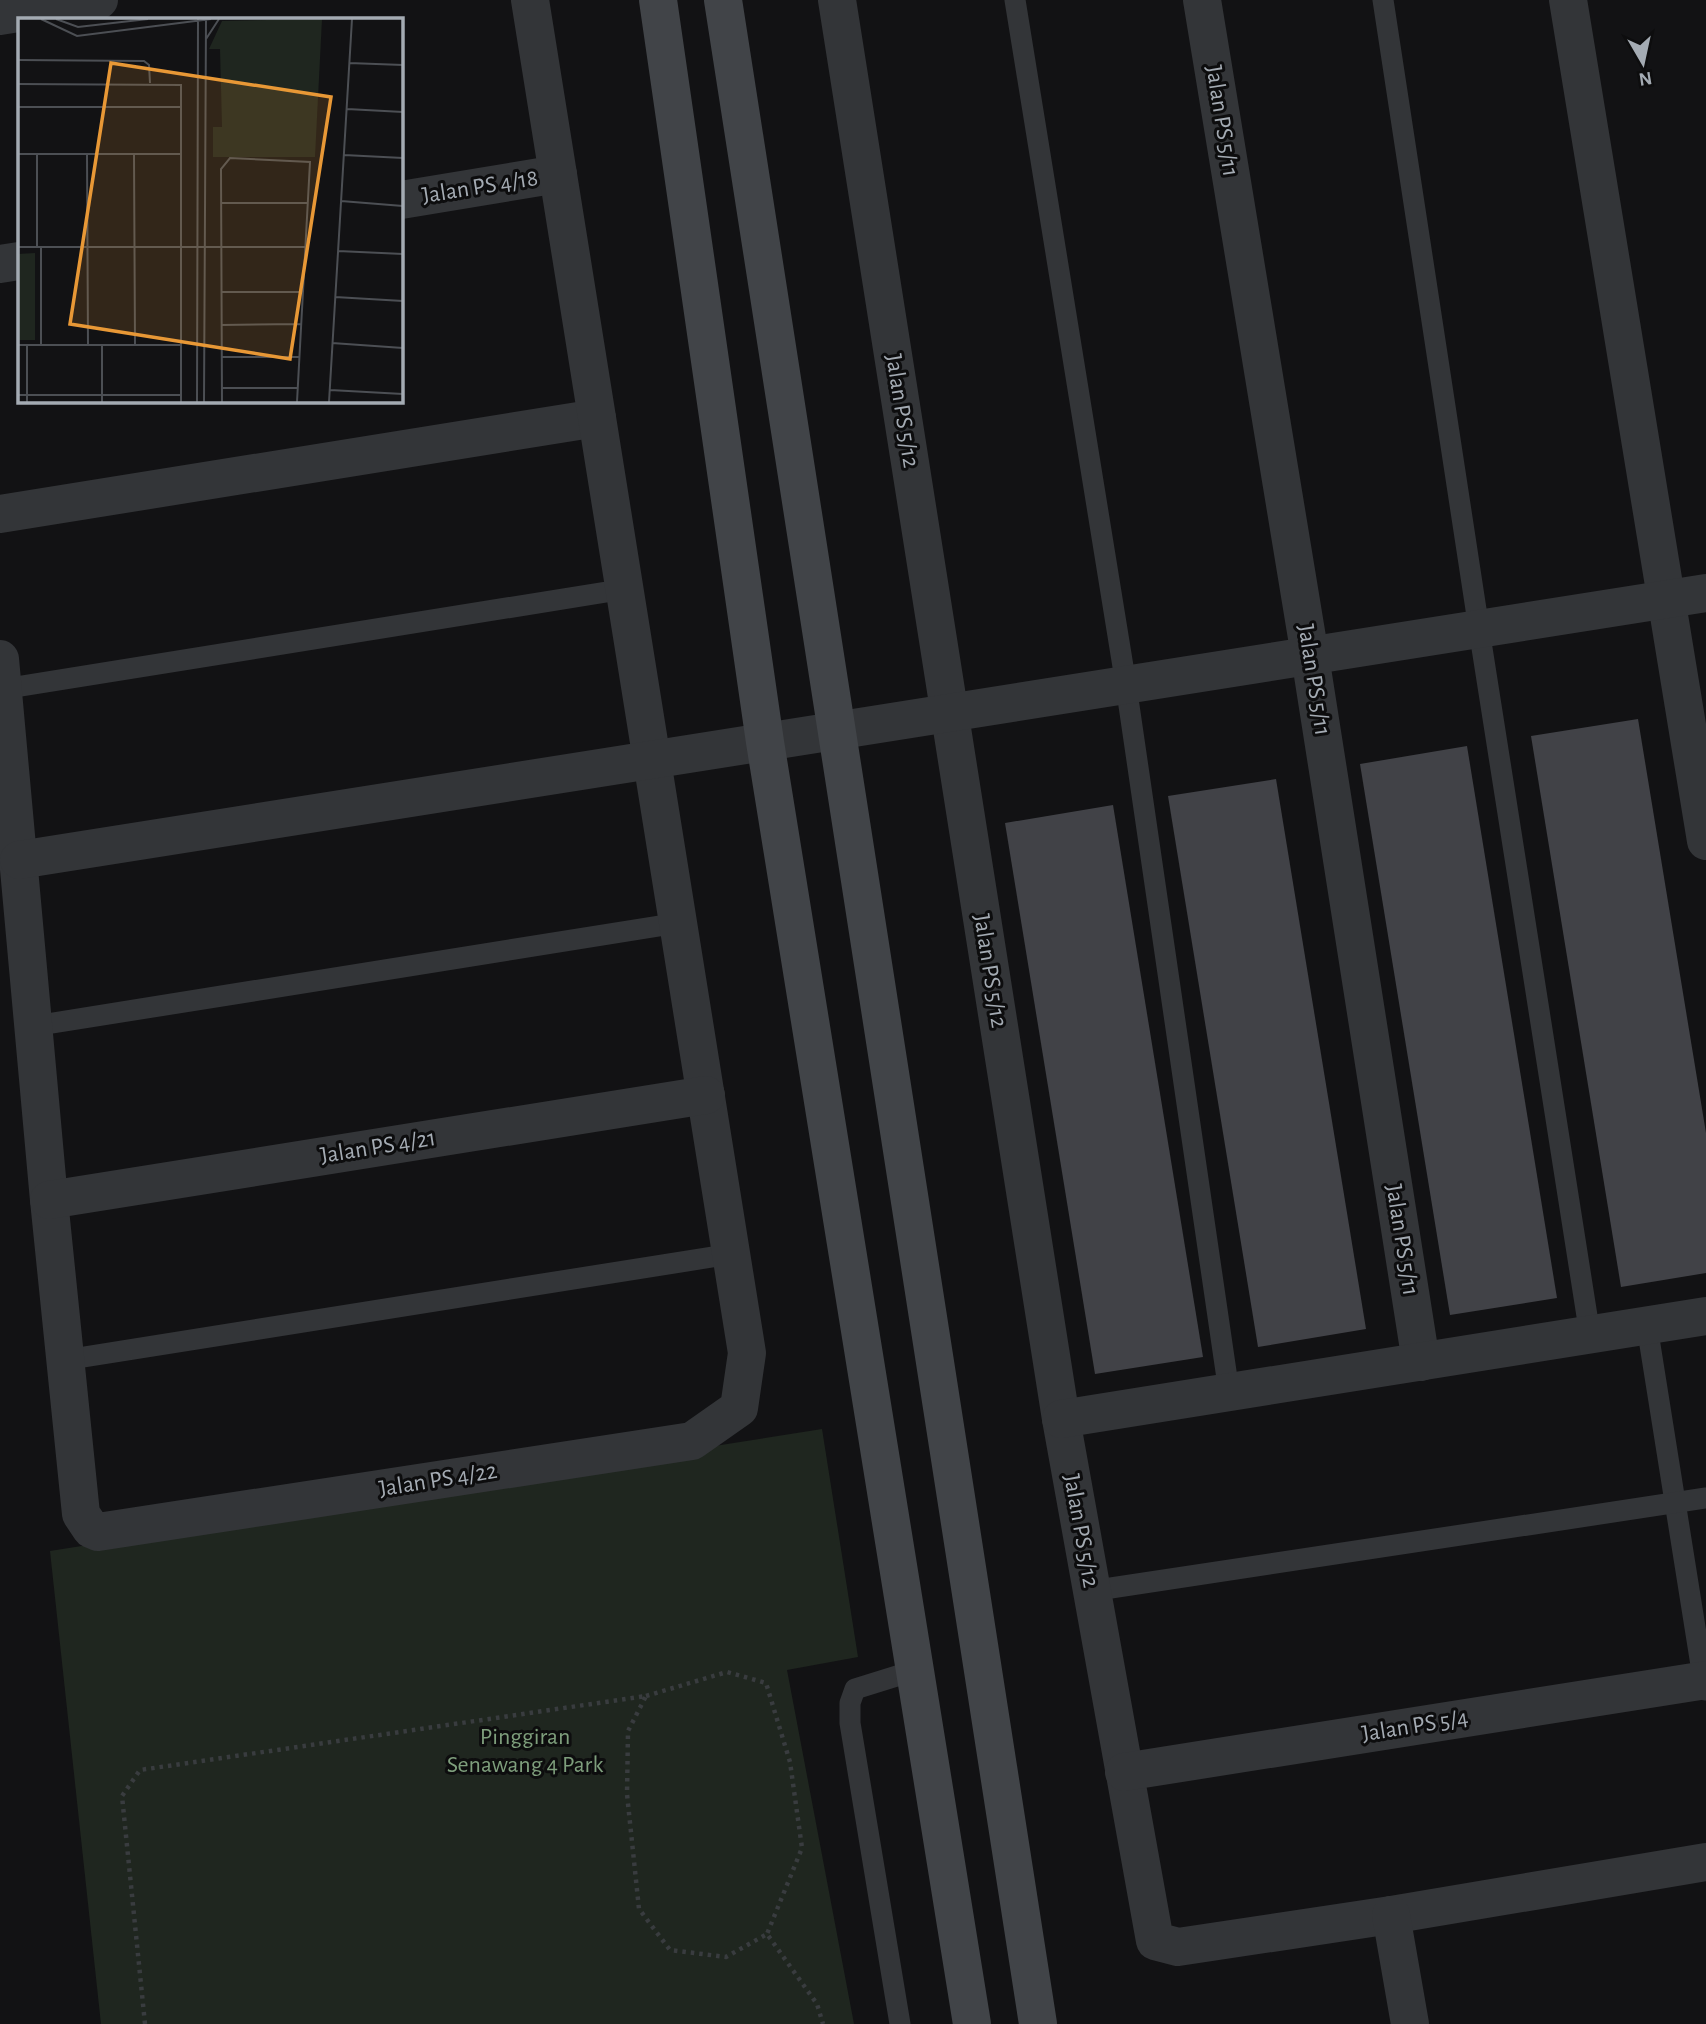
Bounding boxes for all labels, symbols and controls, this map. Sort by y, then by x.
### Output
inset map [18,18,402,402]
north arrow [1608,28,1678,98]
street label: Jalan PS 5/11 [1201,64,1243,178]
text: N [1637,68,1653,89]
street label: Jalan PS 4/18 [420,166,540,208]
street label: Jalan PS 5/12 [881,352,923,470]
street label: Jalan PS 5/11 [1293,623,1335,737]
street label: Jalan PS 5/12 [969,912,1011,1030]
street label: Jalan PS 4/21 [319,1126,437,1168]
street label: Jalan PS 5/11 [1381,1183,1423,1297]
street label: Jalan PS 4/22 [377,1459,499,1501]
street label: Jalan PS 5/12 [1059,1472,1103,1590]
street label: Jalan PS 5/4 [1360,1706,1470,1746]
park label: Pinggiran Senawang 4 Park [447,1725,603,1777]

